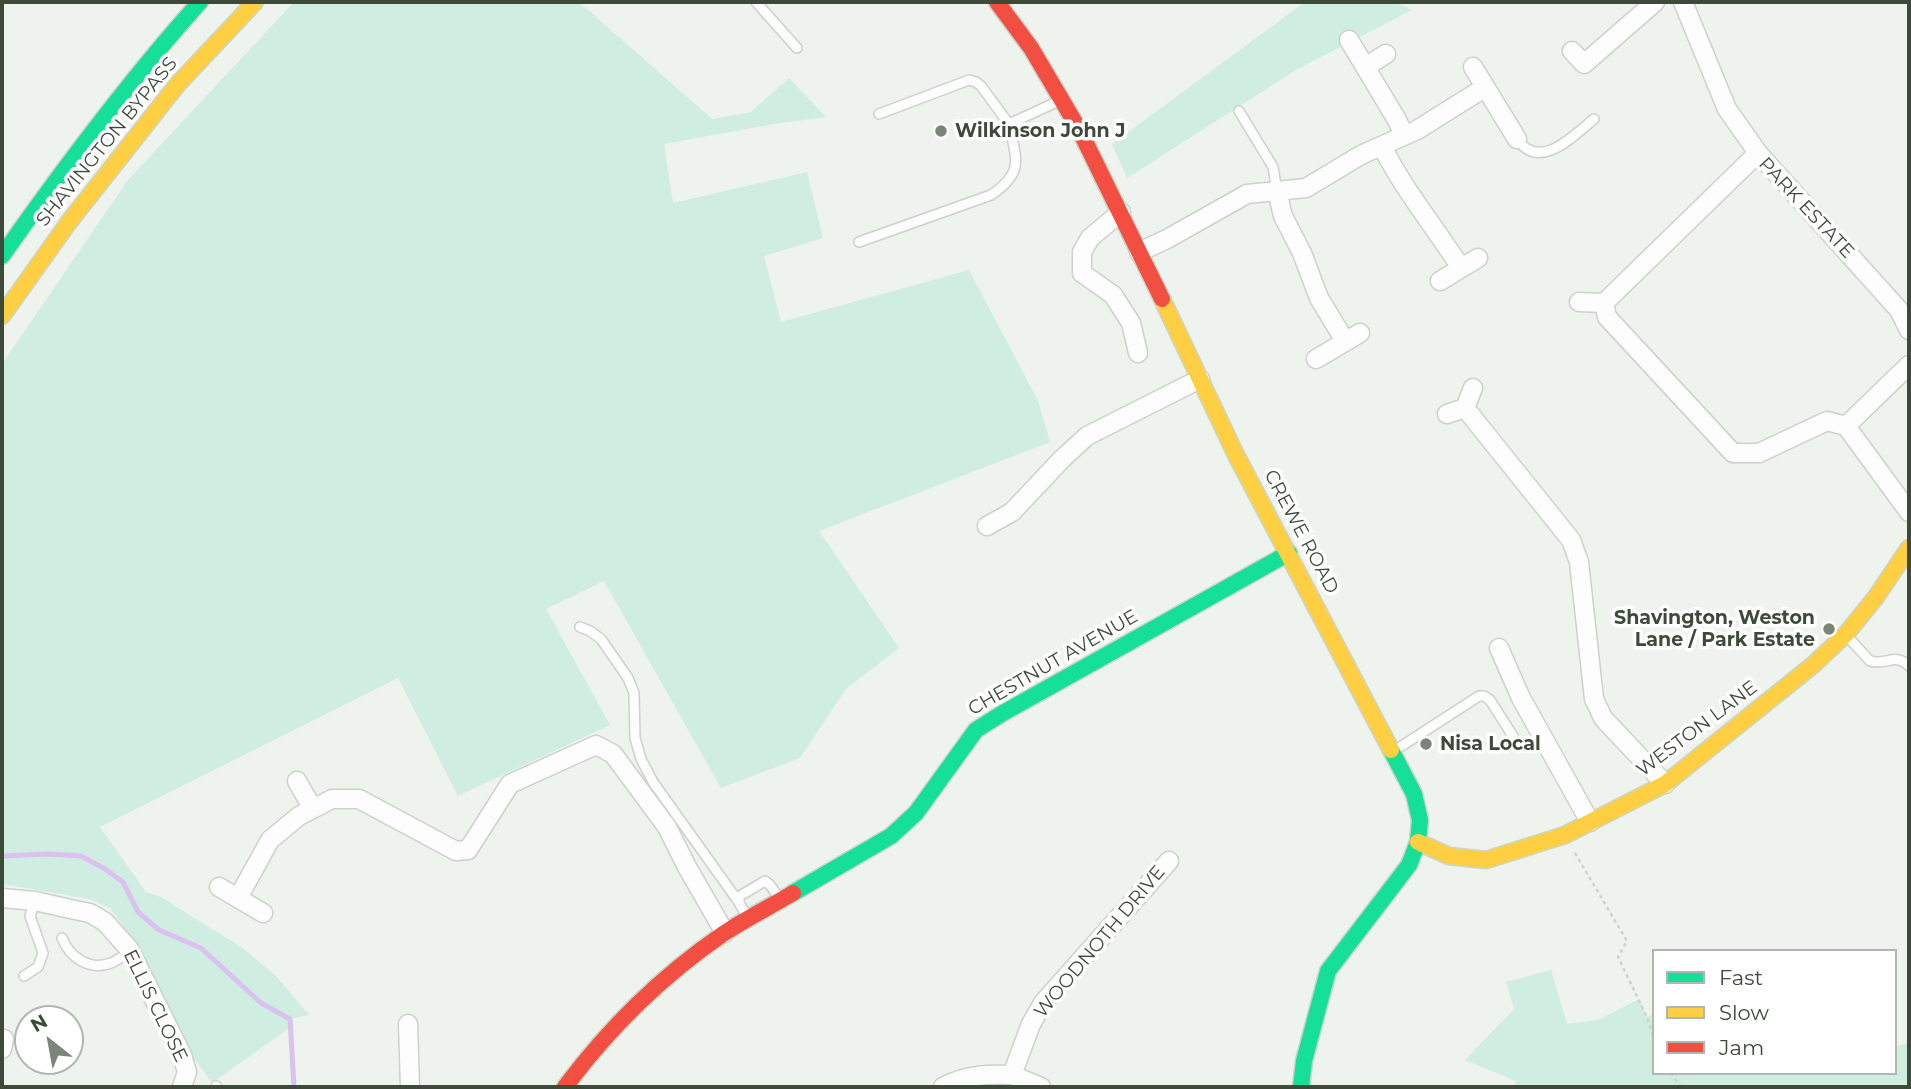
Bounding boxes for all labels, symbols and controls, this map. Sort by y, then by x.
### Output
street label: SHAVINGTON BYPASS [32,53,182,231]
place label: Wilkinson John J [955,120,1125,142]
marker: Wilkinson John J [933,123,949,139]
street label: PARK ESTATE [1753,153,1859,263]
street label: CREWE ROAD [1259,466,1343,598]
street label: CHESTNUT AVENUE [964,605,1142,721]
place label: Shavington, Weston Lane / Park Estate [1614,607,1815,651]
marker: Shavington, Weston Lane / Park Estate [1821,621,1837,637]
street label: WESTON LANE [1632,676,1762,782]
place label: Nisa Local [1440,733,1541,755]
marker: Nisa Local [1418,736,1434,752]
street label: WOODNOTH DRIVE [1030,861,1170,1023]
street label: ELLIS CLOSE [118,946,192,1066]
legend [1652,949,1897,1075]
text: Fast [1719,965,1763,990]
text: Slow [1719,1000,1769,1025]
north arrow [14,1005,84,1075]
text: N [26,1009,51,1037]
text: Jam [1719,1035,1764,1060]

